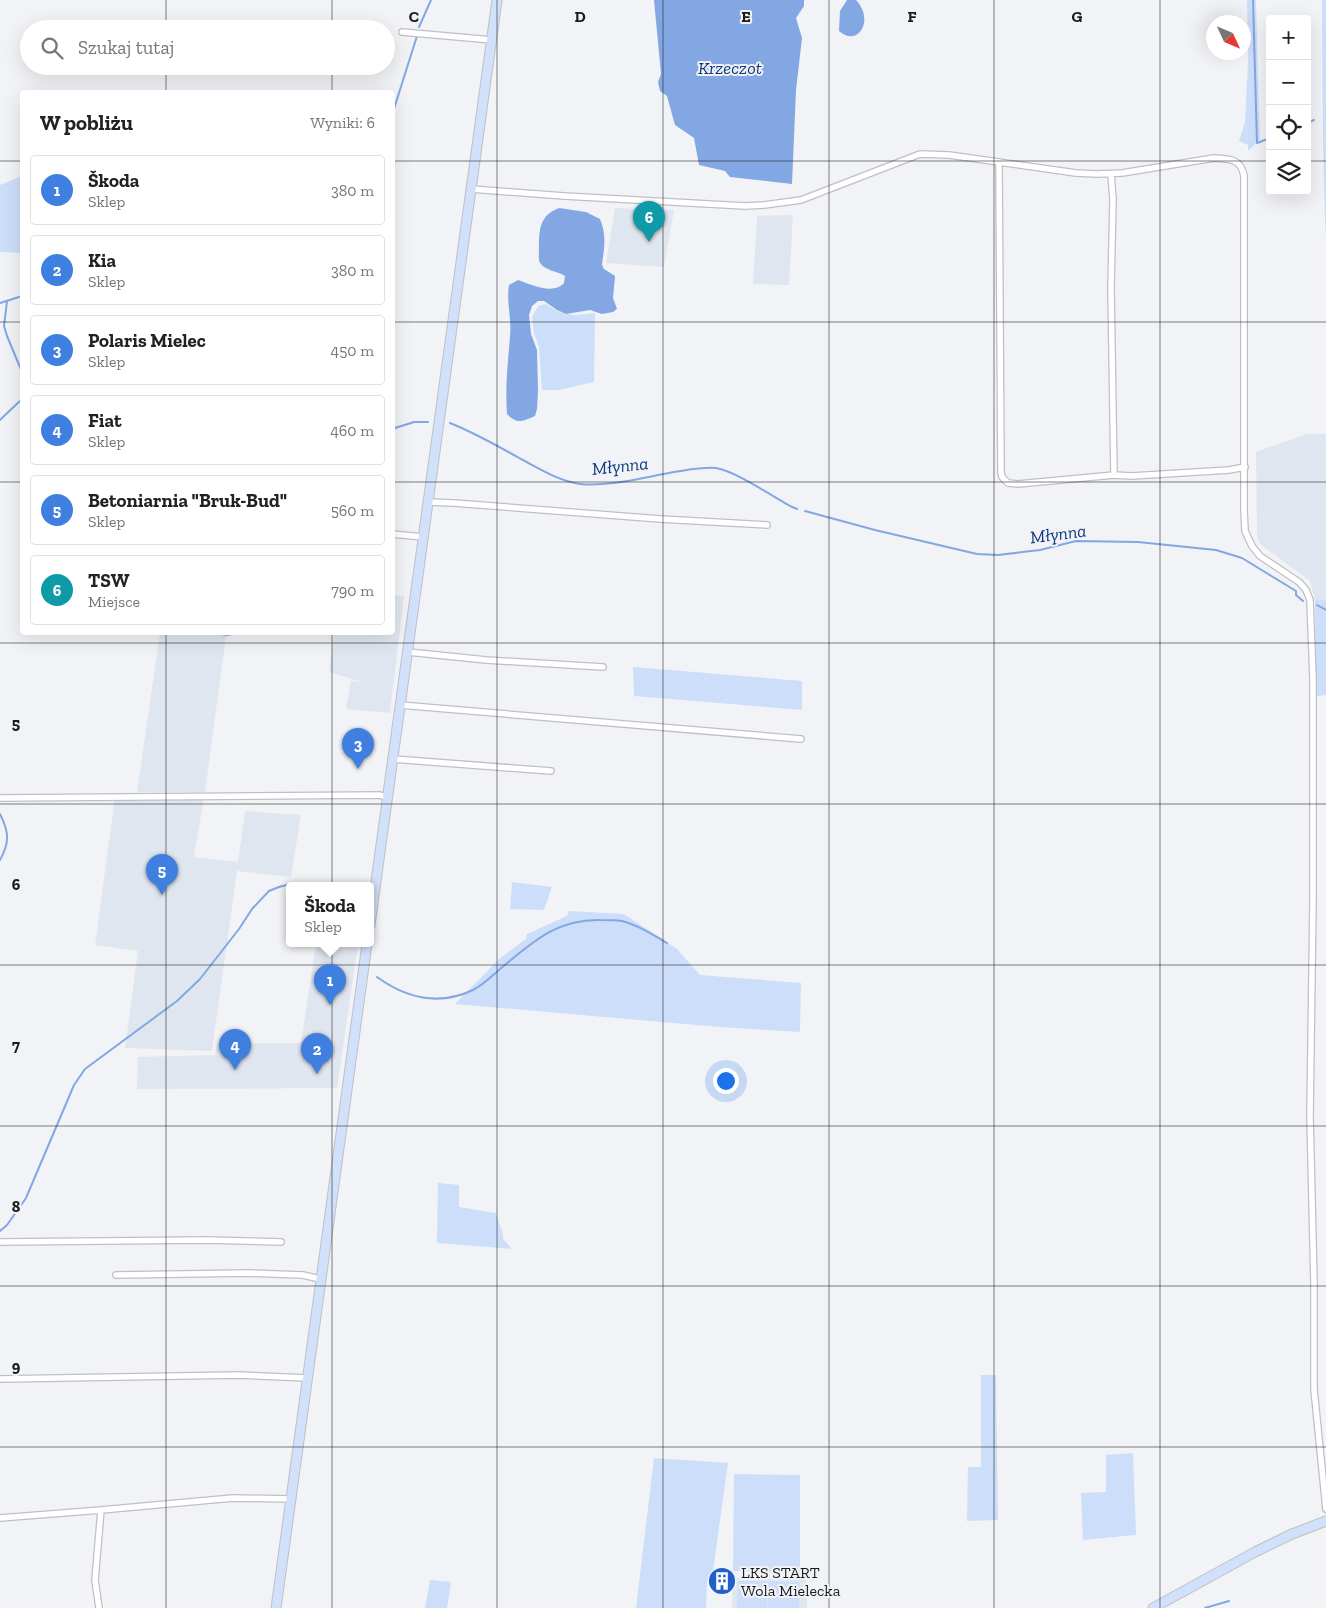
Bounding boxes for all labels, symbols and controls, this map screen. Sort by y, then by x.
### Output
text: C [409,7,419,26]
text: D [574,7,586,26]
text: E [741,7,751,26]
text: F [907,7,917,26]
text: G [1072,7,1083,26]
north arrow [1206,15,1251,60]
map controls [1266,15,1311,195]
button: + [1266,15,1311,60]
search box [20,20,395,75]
icon: search [38,34,66,62]
text: Szukaj tutaj [78,36,174,59]
water label: Krzeczot [698,57,762,79]
button: − [1266,60,1311,105]
button: locate [1266,105,1311,150]
text: W pobliżu [40,110,133,135]
text: Wyniki: 6 [310,113,375,132]
button: layers [1266,150,1311,195]
text: Škoda [88,169,139,192]
text: 1 [54,181,60,200]
text: 380 m [331,181,374,200]
text: Sklep [88,192,125,211]
pin: 6 [633,201,665,242]
text: Kia [88,249,116,272]
text: 2 [53,261,61,280]
text: 380 m [331,261,374,280]
text: Sklep [88,272,125,291]
text: Polaris Mielec [88,329,206,352]
text: 3 [53,341,61,360]
text: 450 m [331,341,374,360]
text: Sklep [88,352,125,371]
text: Fiat [88,409,122,432]
text: 4 [52,421,62,440]
text: 460 m [330,421,374,440]
text: Sklep [88,432,125,451]
water label: Młynna [591,452,649,480]
text: Betoniarnia "Bruk-Bud" [88,489,287,512]
text: 5 [53,501,61,520]
text: 560 m [331,501,374,520]
text: Sklep [88,512,125,531]
water label: Młynna [1029,520,1087,548]
text: TSW [88,569,129,592]
text: 6 [53,581,61,600]
text: 790 m [331,581,374,600]
text: Miejsce [88,592,140,611]
text: 5 [12,714,20,733]
pin: 3 [342,728,374,769]
pin: 5 [146,854,178,895]
text: 6 [12,875,21,894]
popup [286,882,374,947]
text: Škoda [304,894,356,917]
text: Sklep [304,917,342,936]
pin: 1 [314,964,346,1005]
pin: 4 [219,1029,251,1070]
pin: 2 [301,1033,333,1074]
text: 7 [12,1036,20,1055]
your location [713,1068,739,1094]
text: 8 [12,1197,21,1216]
text: 9 [12,1357,21,1376]
place label: LKS START Wola Mielecka [741,1563,841,1600]
building icon: LKS START Wola Mielecka [707,1566,737,1596]

